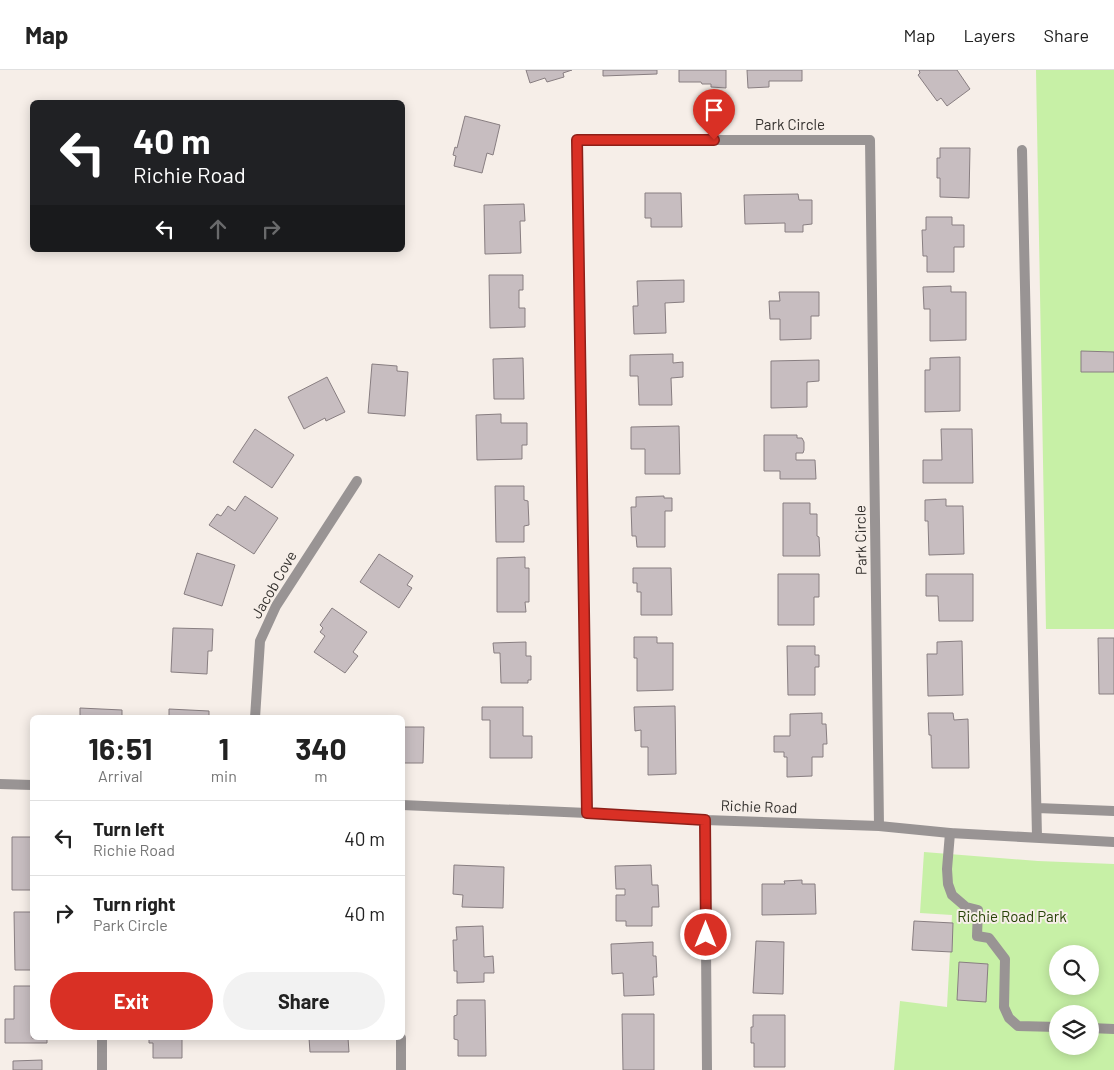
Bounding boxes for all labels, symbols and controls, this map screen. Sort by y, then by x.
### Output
text: Map [25,20,68,49]
text: Map [903,24,935,46]
text: Layers [963,24,1016,46]
text: Share [1044,24,1089,46]
pin [693,89,735,140]
icon: arrive [700,96,728,124]
street label: Park Circle [755,115,825,133]
text: 40 m [133,119,210,161]
icon: left [50,120,115,185]
text: Richie Road [133,161,246,187]
icon: left [151,215,179,243]
icon: ahead [204,215,232,243]
icon: right [257,215,285,243]
street label: Park Circle [850,505,870,575]
street label: Jacob Cove [247,547,300,622]
text: 16:51 [88,730,152,766]
text: 1 [219,730,229,766]
text: 340 [295,730,347,766]
text: Arrival [98,766,143,785]
text: min [211,766,237,785]
text: m [314,766,327,785]
street label: Richie Road [720,796,798,816]
text: Turn left [93,817,164,840]
icon: left [50,824,78,852]
text: 40 m [344,827,385,850]
text: Richie Road [93,840,175,859]
text: Turn right [93,892,175,915]
icon: right [50,899,78,927]
text: 40 m [344,902,385,925]
park label: Richie Road Park [957,907,1067,925]
position arrow [679,908,731,960]
text: Park Circle [93,915,168,934]
map controls [1049,945,1099,1055]
button: search [1049,945,1099,995]
button: Exit [50,972,213,1030]
button: Share [223,972,385,1030]
button: layers [1049,1005,1099,1055]

